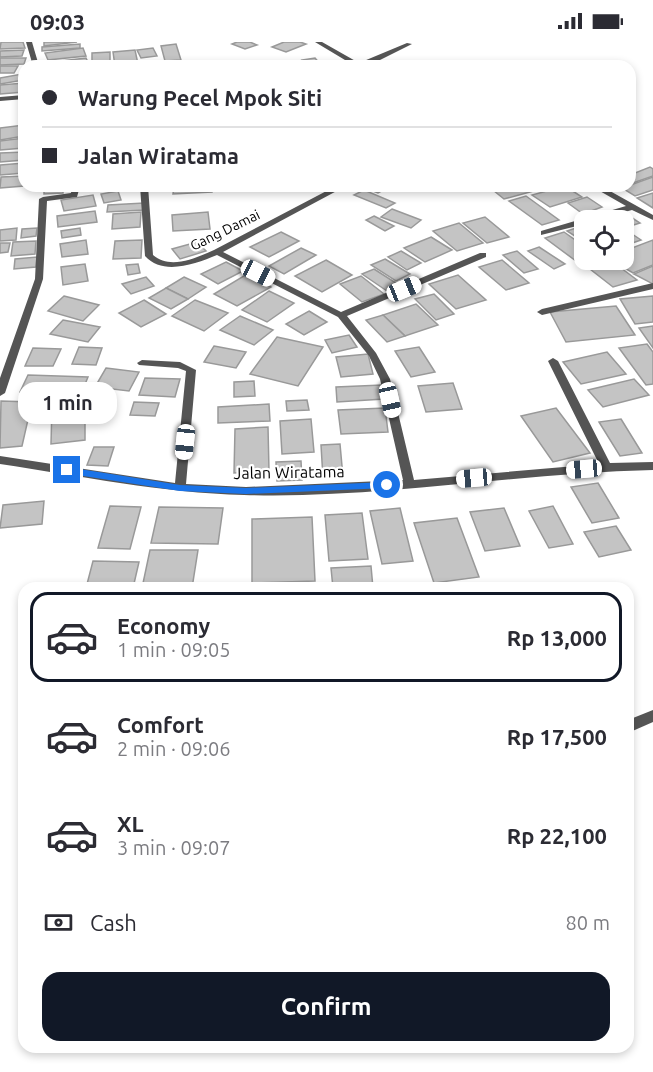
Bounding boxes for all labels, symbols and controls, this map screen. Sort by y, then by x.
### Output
text: 09:03 [30,9,85,34]
text: Warung Pecel Mpok Siti [78,85,322,110]
text: Jalan Wiratama [78,143,239,168]
street label: Gang Damai [188,206,262,254]
map controls [574,210,634,270]
button: locate [574,210,634,270]
car [238,257,278,289]
car [384,274,424,304]
car [377,380,403,420]
callout: 1 min [17,383,116,425]
text: 1 min [42,391,93,414]
car [174,423,196,461]
route end [53,456,80,483]
car [565,458,603,480]
street label: Jalan Wiratama [233,462,345,482]
car [455,467,493,489]
route start [373,471,400,498]
icon: car [45,610,99,664]
text: Economy [117,613,210,638]
text: Rp 13,000 [507,625,607,650]
text: 1 min · 09:05 [117,638,231,661]
icon: car [45,709,99,763]
text: Comfort [117,712,204,737]
text: Rp 17,500 [507,724,607,749]
text: 2 min · 09:06 [117,737,231,760]
icon: car [45,808,99,862]
text: XL [117,811,144,836]
text: Rp 22,100 [507,823,607,848]
text: 3 min · 09:07 [117,836,231,859]
icon: cash [42,906,75,939]
text: Cash [90,910,137,935]
text: 80 m [566,911,610,934]
button: Confirm [42,972,610,1041]

